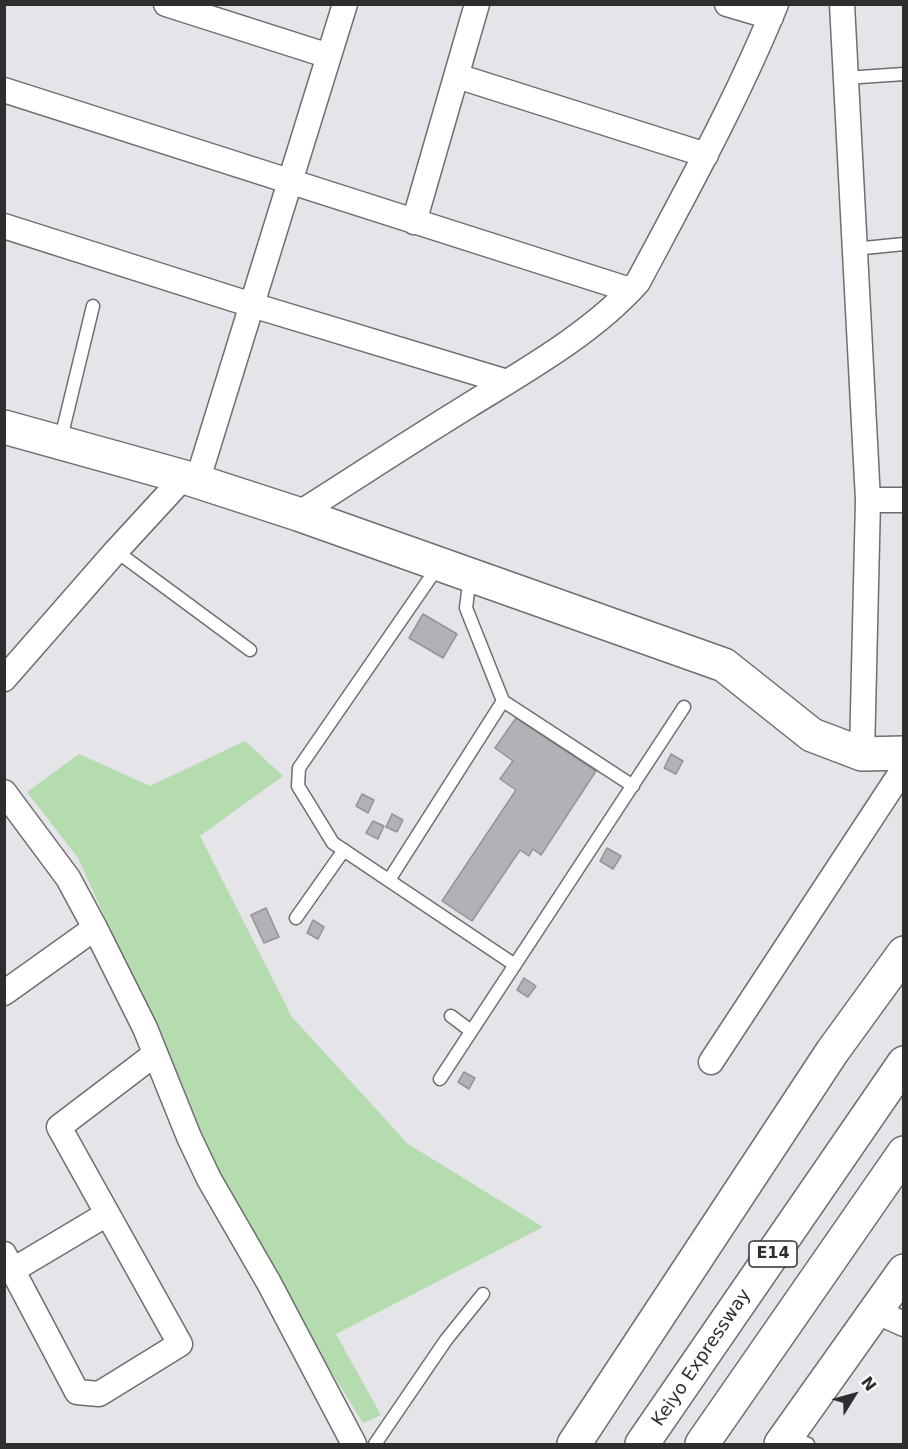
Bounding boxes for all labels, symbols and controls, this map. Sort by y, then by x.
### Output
road number: E14 [749,1241,797,1267]
street label: Keiyo Expressway [648,1285,756,1431]
north arrow [824,1365,884,1425]
text: N [857,1373,880,1395]

